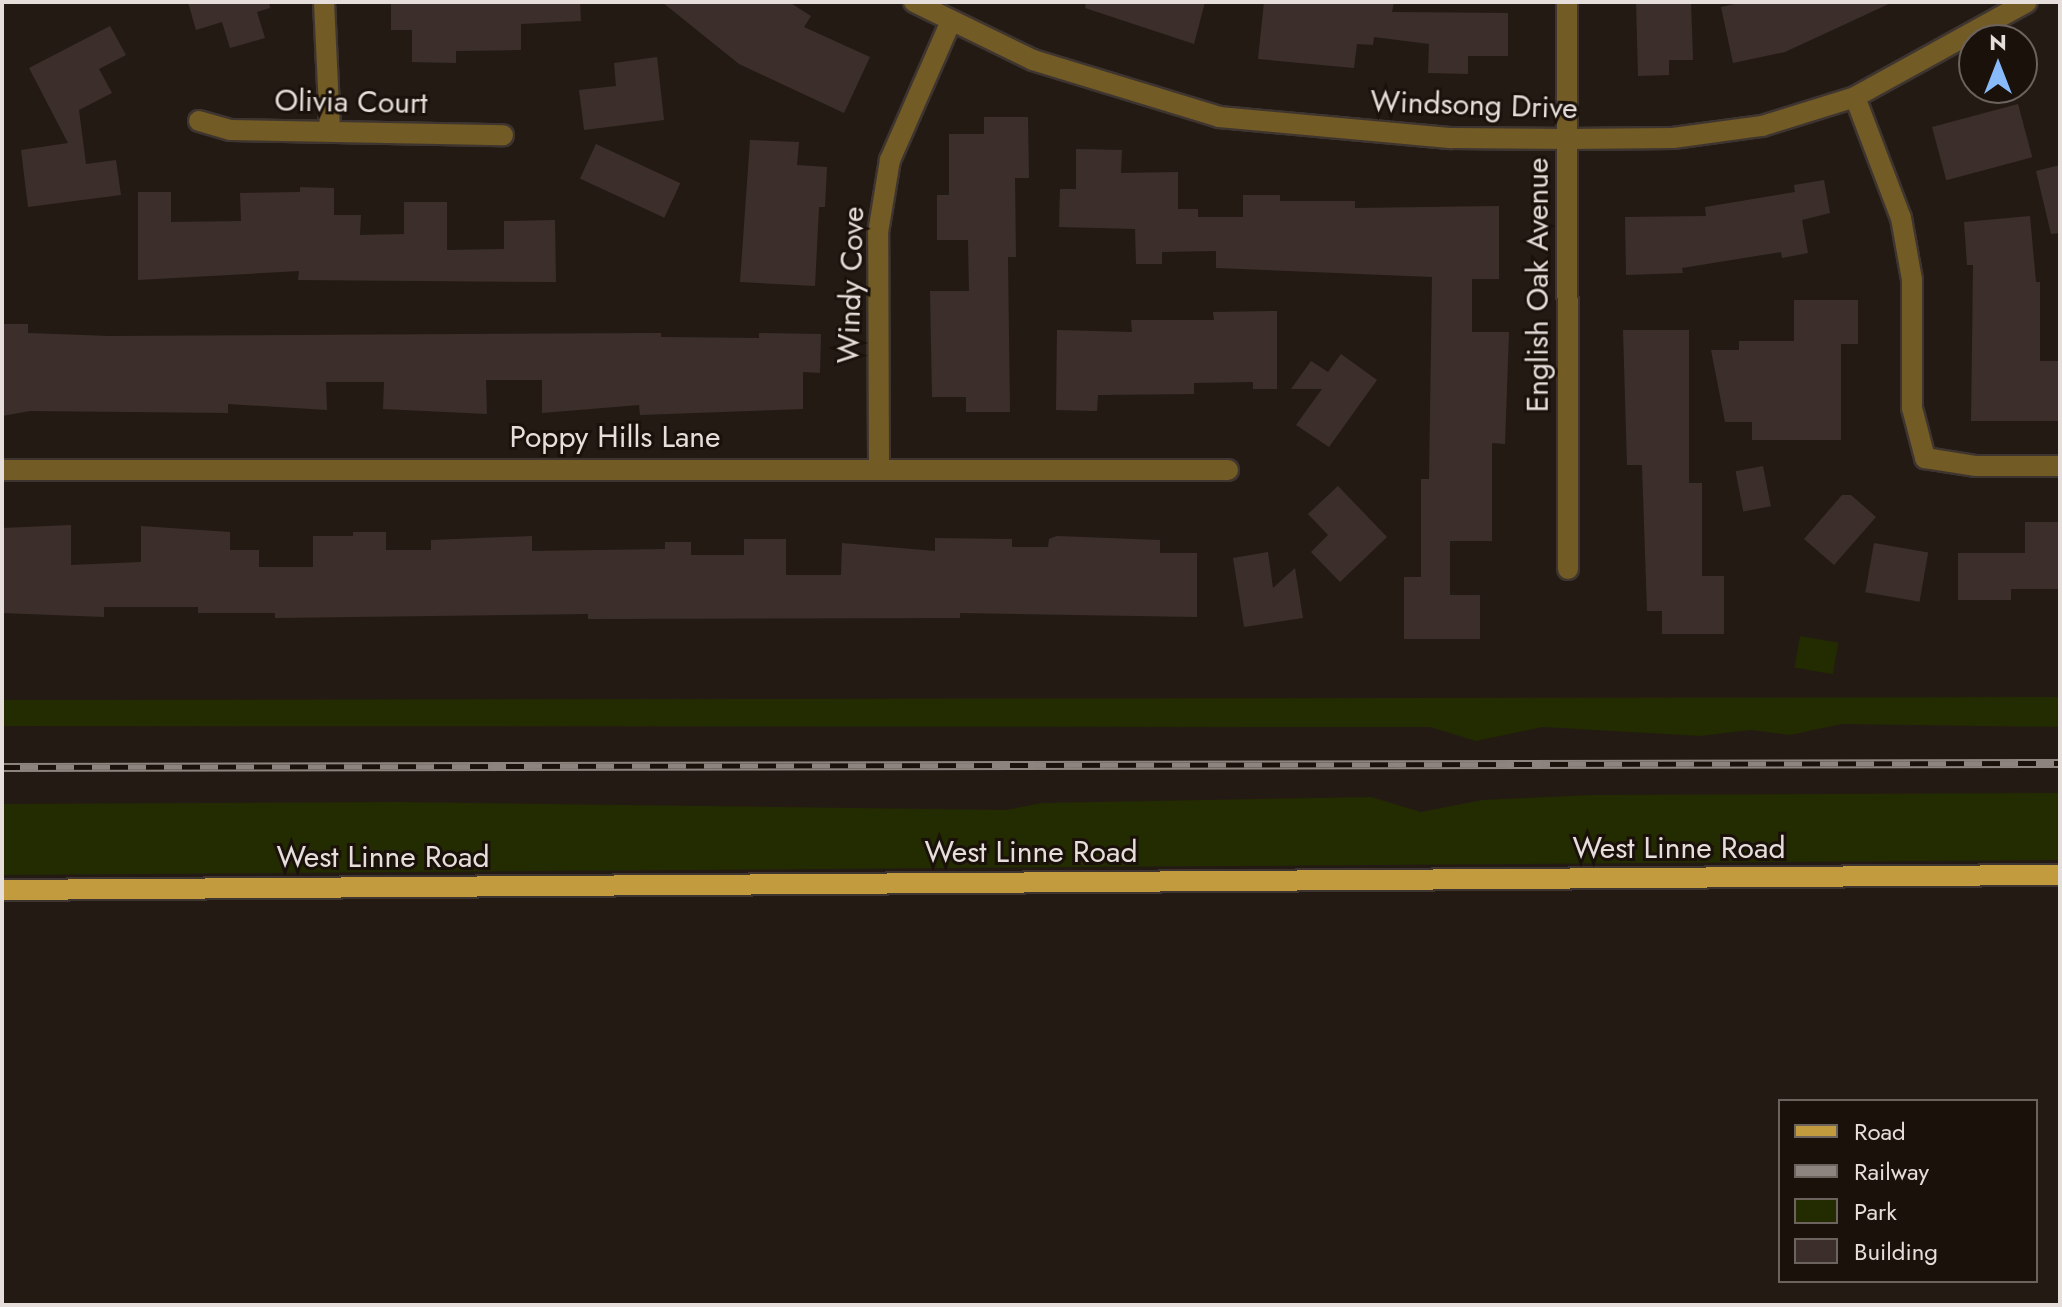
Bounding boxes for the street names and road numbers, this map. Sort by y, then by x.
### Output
street label: Olivia Court [274,83,428,121]
street label: Windsong Drive [1370,83,1578,127]
street label: English Oak Avenue [1520,158,1556,412]
street label: Windy Cove [830,206,872,364]
street label: Poppy Hills Lane [509,419,721,455]
street label: West Linne Road [1573,830,1785,866]
street label: West Linne Road [925,834,1137,870]
street label: West Linne Road [277,839,489,875]

